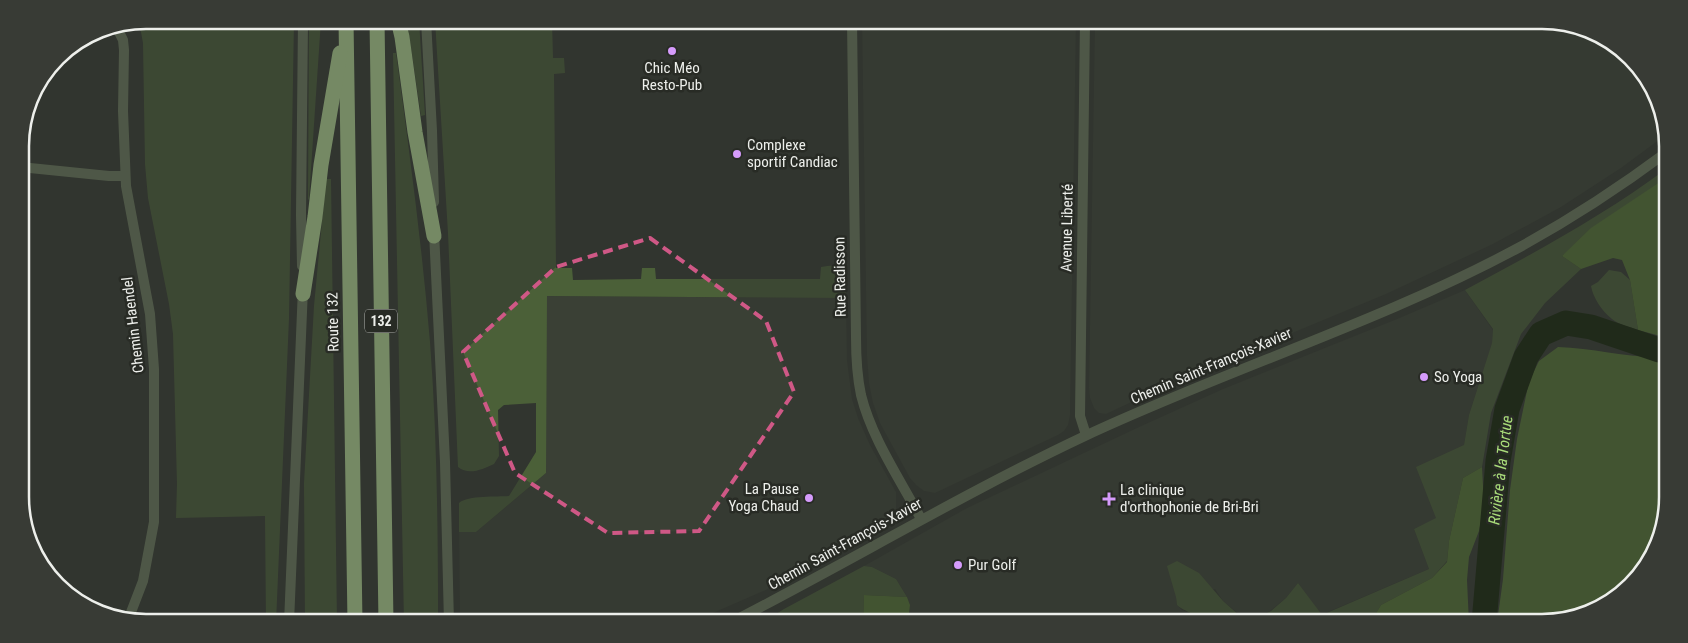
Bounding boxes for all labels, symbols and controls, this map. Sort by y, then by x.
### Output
marker: Chic Méo Resto-Pub [666,45,678,57]
place label: Chic Méo Resto-Pub [642,59,702,94]
place label: Complexe sportif Candiac [747,136,838,171]
marker: Complexe sportif Candiac [731,148,743,160]
street label: Avenue Liberté [1057,184,1077,272]
street label: Rue Radisson [830,237,850,317]
street label: Chemin Haendel [118,276,148,374]
street label: Route 132 [323,292,343,352]
road number: 132 [365,310,397,332]
street label: Chemin Saint-François-Xavier [1128,324,1295,408]
place label: So Yoga [1434,368,1482,386]
marker: So Yoga [1418,371,1430,383]
water label: Rivière à la Tortue [1484,414,1517,526]
place label: La Pause Yoga Chaud [728,480,799,515]
place label: La clinique d'orthophonie de Bri-Bri [1120,481,1259,516]
marker: La Pause Yoga Chaud [803,492,815,504]
marker: La clinique d'orthophonie de Bri-Bri [1102,492,1116,506]
street label: Chemin Saint-François-Xavier [765,494,925,594]
place label: Pur Golf [968,556,1016,574]
marker: Pur Golf [952,559,964,571]

